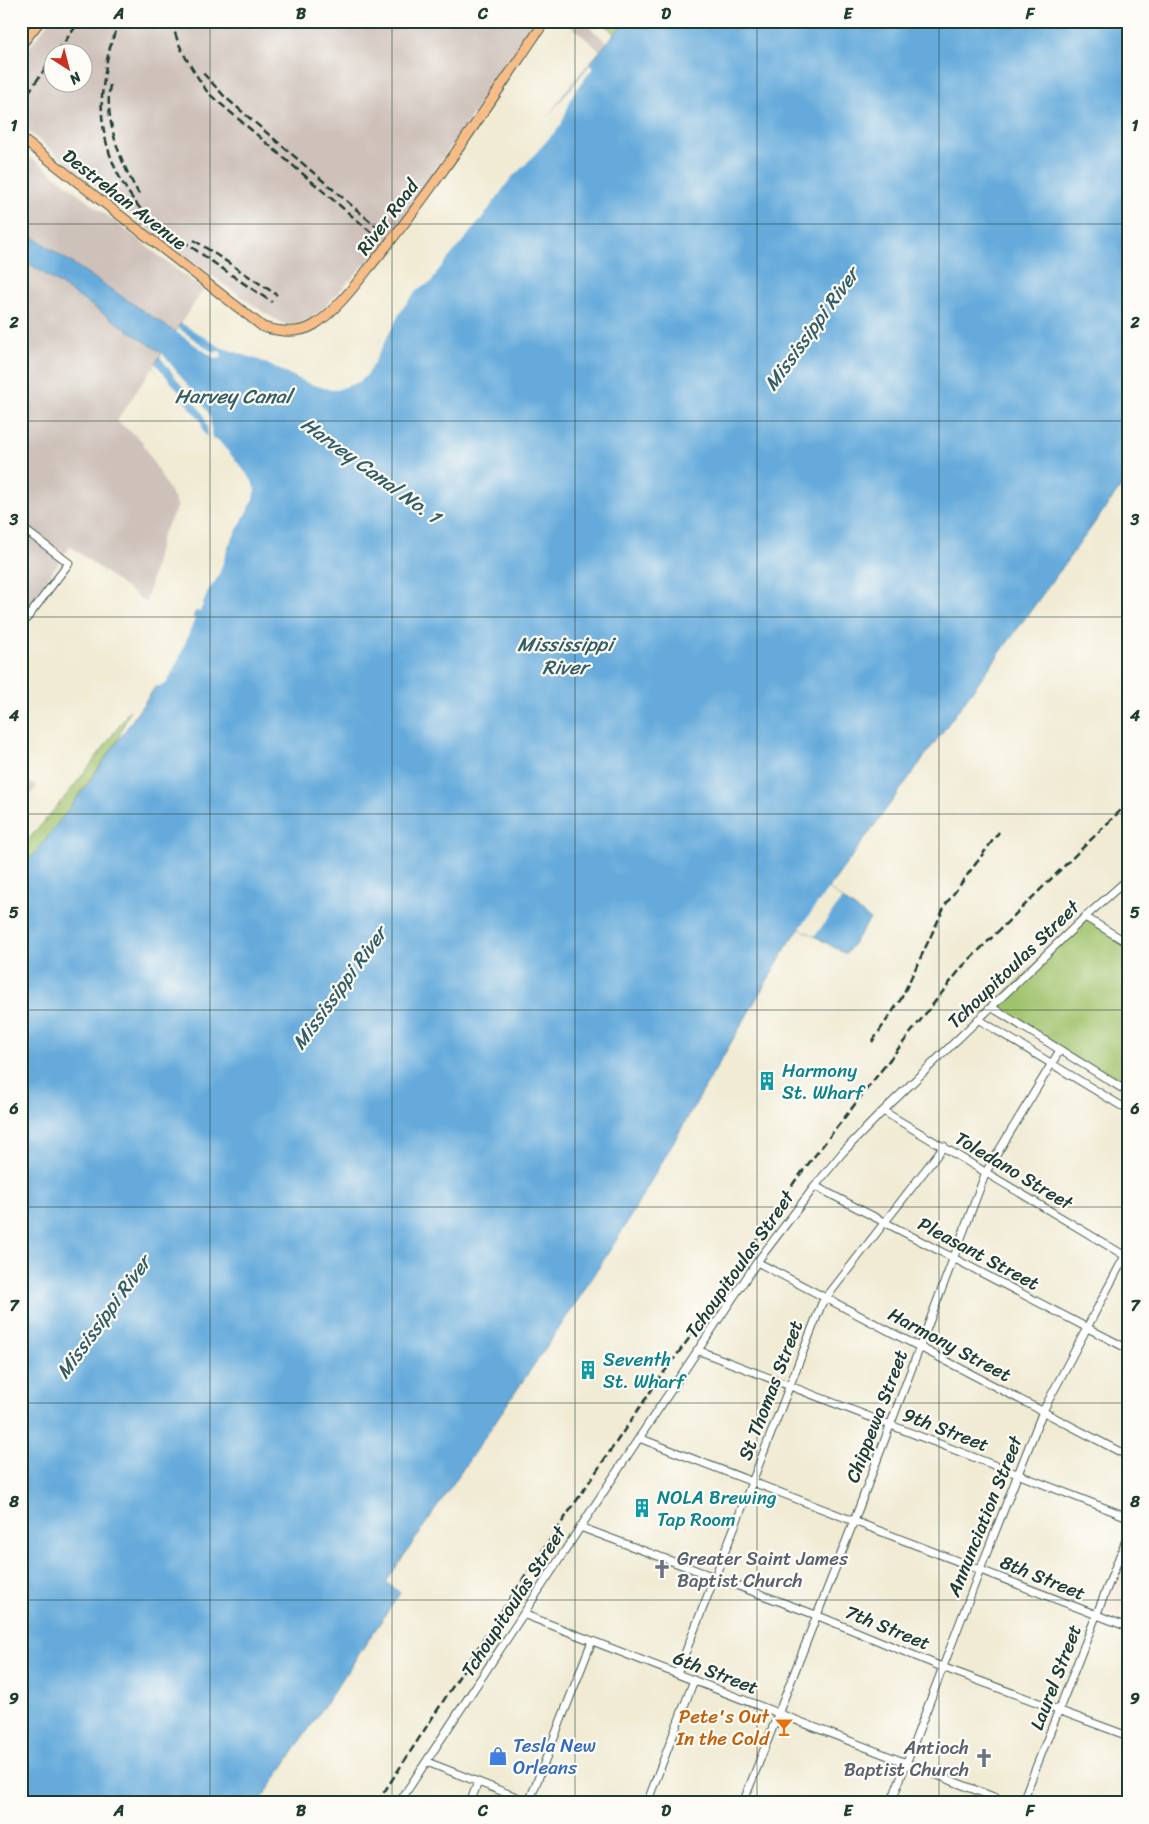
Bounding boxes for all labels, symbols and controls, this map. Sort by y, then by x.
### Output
text: A [113,0,124,28]
text: B [296,0,307,28]
text: C [477,0,489,28]
text: D [661,0,671,28]
text: E [844,0,854,28]
text: F [1025,0,1036,28]
north arrow [42,42,92,92]
text: N [64,65,87,91]
text: 1 [11,111,18,140]
text: 1 [1132,111,1139,140]
street label: Destrehan Avenue [55,140,194,259]
street label: River Road [348,170,428,263]
water label: Mississippi River [755,257,871,398]
text: 2 [8,308,19,337]
text: 2 [1129,308,1140,337]
water label: Harvey Canal [175,379,296,414]
water label: Harvey Canal No. 1 [293,408,450,535]
text: 3 [9,505,19,534]
text: 3 [1130,505,1140,534]
water label: Mississippi River [517,627,617,685]
text: 4 [8,701,19,730]
text: 4 [1129,701,1140,730]
street label: Tchoupitoulas Street [939,891,1089,1037]
text: 5 [9,898,19,927]
text: 5 [1130,898,1140,927]
water label: Mississippi River [283,916,399,1057]
place label: Harmony St. Wharf [782,1054,866,1109]
building icon: Harmony St. Wharf [756,1070,778,1092]
text: 6 [8,1094,19,1123]
text: 6 [1129,1094,1140,1123]
street label: Toledano Street [948,1122,1080,1219]
street label: Tchoupitoulas Street [676,1182,804,1345]
street label: Pleasant Street [912,1207,1046,1299]
water label: Mississippi River [47,1245,163,1386]
text: 7 [9,1291,20,1320]
text: 7 [1130,1291,1141,1320]
street label: Harmony Street [882,1298,1018,1391]
street label: St Thomas Street [729,1315,812,1465]
place label: Seventh St. Wharf [603,1343,687,1398]
street label: Chippewa Street [836,1345,917,1488]
building icon: Seventh St. Wharf [577,1359,599,1381]
street label: 9th Street [898,1398,994,1461]
street label: Annunciation Street [937,1430,1032,1602]
place label: NOLA Brewing Tap Room [657,1481,777,1536]
text: 8 [8,1487,19,1516]
text: 8 [1129,1487,1140,1516]
building icon: NOLA Brewing Tap Room [631,1497,653,1519]
street label: Tchoupitoulas Street [452,1518,575,1683]
place label: Greater Saint James Baptist Church [677,1542,848,1597]
street label: 8th Street [995,1545,1091,1610]
church icon: Greater Saint James Baptist Church [651,1558,673,1580]
street label: 7th Street [840,1595,935,1659]
street label: Laurel Street [1020,1619,1091,1735]
street label: 6th Street [668,1641,763,1704]
text: 9 [9,1684,19,1713]
text: 9 [1130,1684,1140,1713]
place label: Pete's Out In the Cold [675,1700,770,1755]
bar icon: Pete's Out In the Cold [773,1716,795,1738]
place label: Tesla New Orleans [513,1729,596,1784]
place label: Antioch Baptist Church [844,1731,969,1786]
shop icon: Tesla New Orleans [487,1745,509,1767]
church icon: Antioch Baptist Church [973,1747,995,1769]
text: A [113,1796,124,1824]
text: B [296,1796,307,1824]
text: C [477,1796,489,1824]
text: D [661,1796,671,1824]
text: E [844,1796,854,1824]
text: F [1025,1796,1036,1824]

